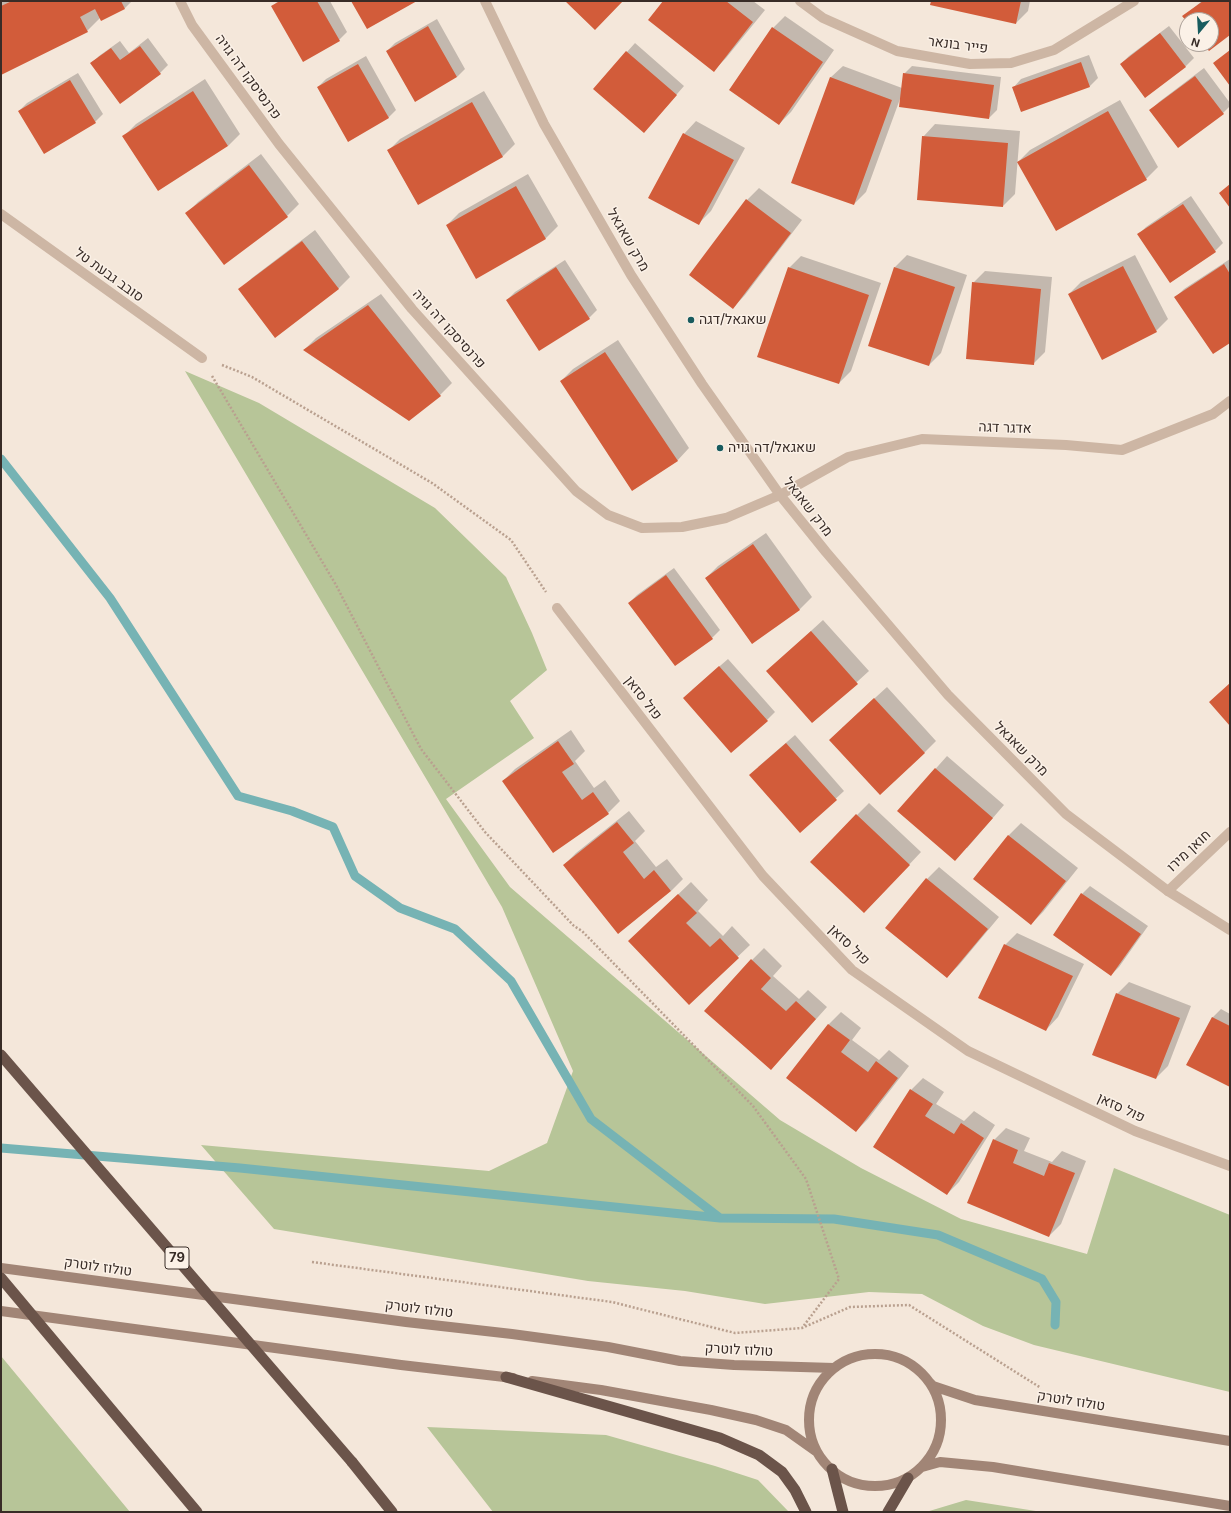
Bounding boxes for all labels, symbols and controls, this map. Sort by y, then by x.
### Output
north arrow [1179,12,1219,52]
street label: פרנסיסקו דה גויה [212,31,284,123]
street label: פייר בונאר [927,33,989,57]
text: N [1189,35,1202,50]
street label: מרק שאגאל [603,205,653,275]
street label: סובב גבעת טל [71,244,147,306]
street label: פרנסיסקו דה גויה [409,286,489,372]
place label: שאגאל/דגה [699,312,767,328]
marker: שאגאל/דגה [686,315,696,325]
street label: אדגר דגה [978,419,1032,437]
place label: שאגאל/דה גויה [728,440,816,456]
marker: שאגאל/דה גויה [715,443,725,453]
street label: מרק שאגאל [780,474,836,540]
street label: פול סזאן [621,673,665,723]
street label: מרק שאגאל [990,718,1052,780]
street label: חואן מירו [1164,827,1214,875]
street label: פול סזאן [825,921,873,969]
street label: פול סזאן [1094,1090,1148,1126]
road number: 79 [165,1247,189,1269]
street label: טולוז לוטרק [63,1254,133,1280]
street label: טולוז לוטרק [384,1296,454,1322]
street label: טולוז לוטרק [704,1340,774,1360]
street label: טולוז לוטרק [1036,1387,1106,1415]

